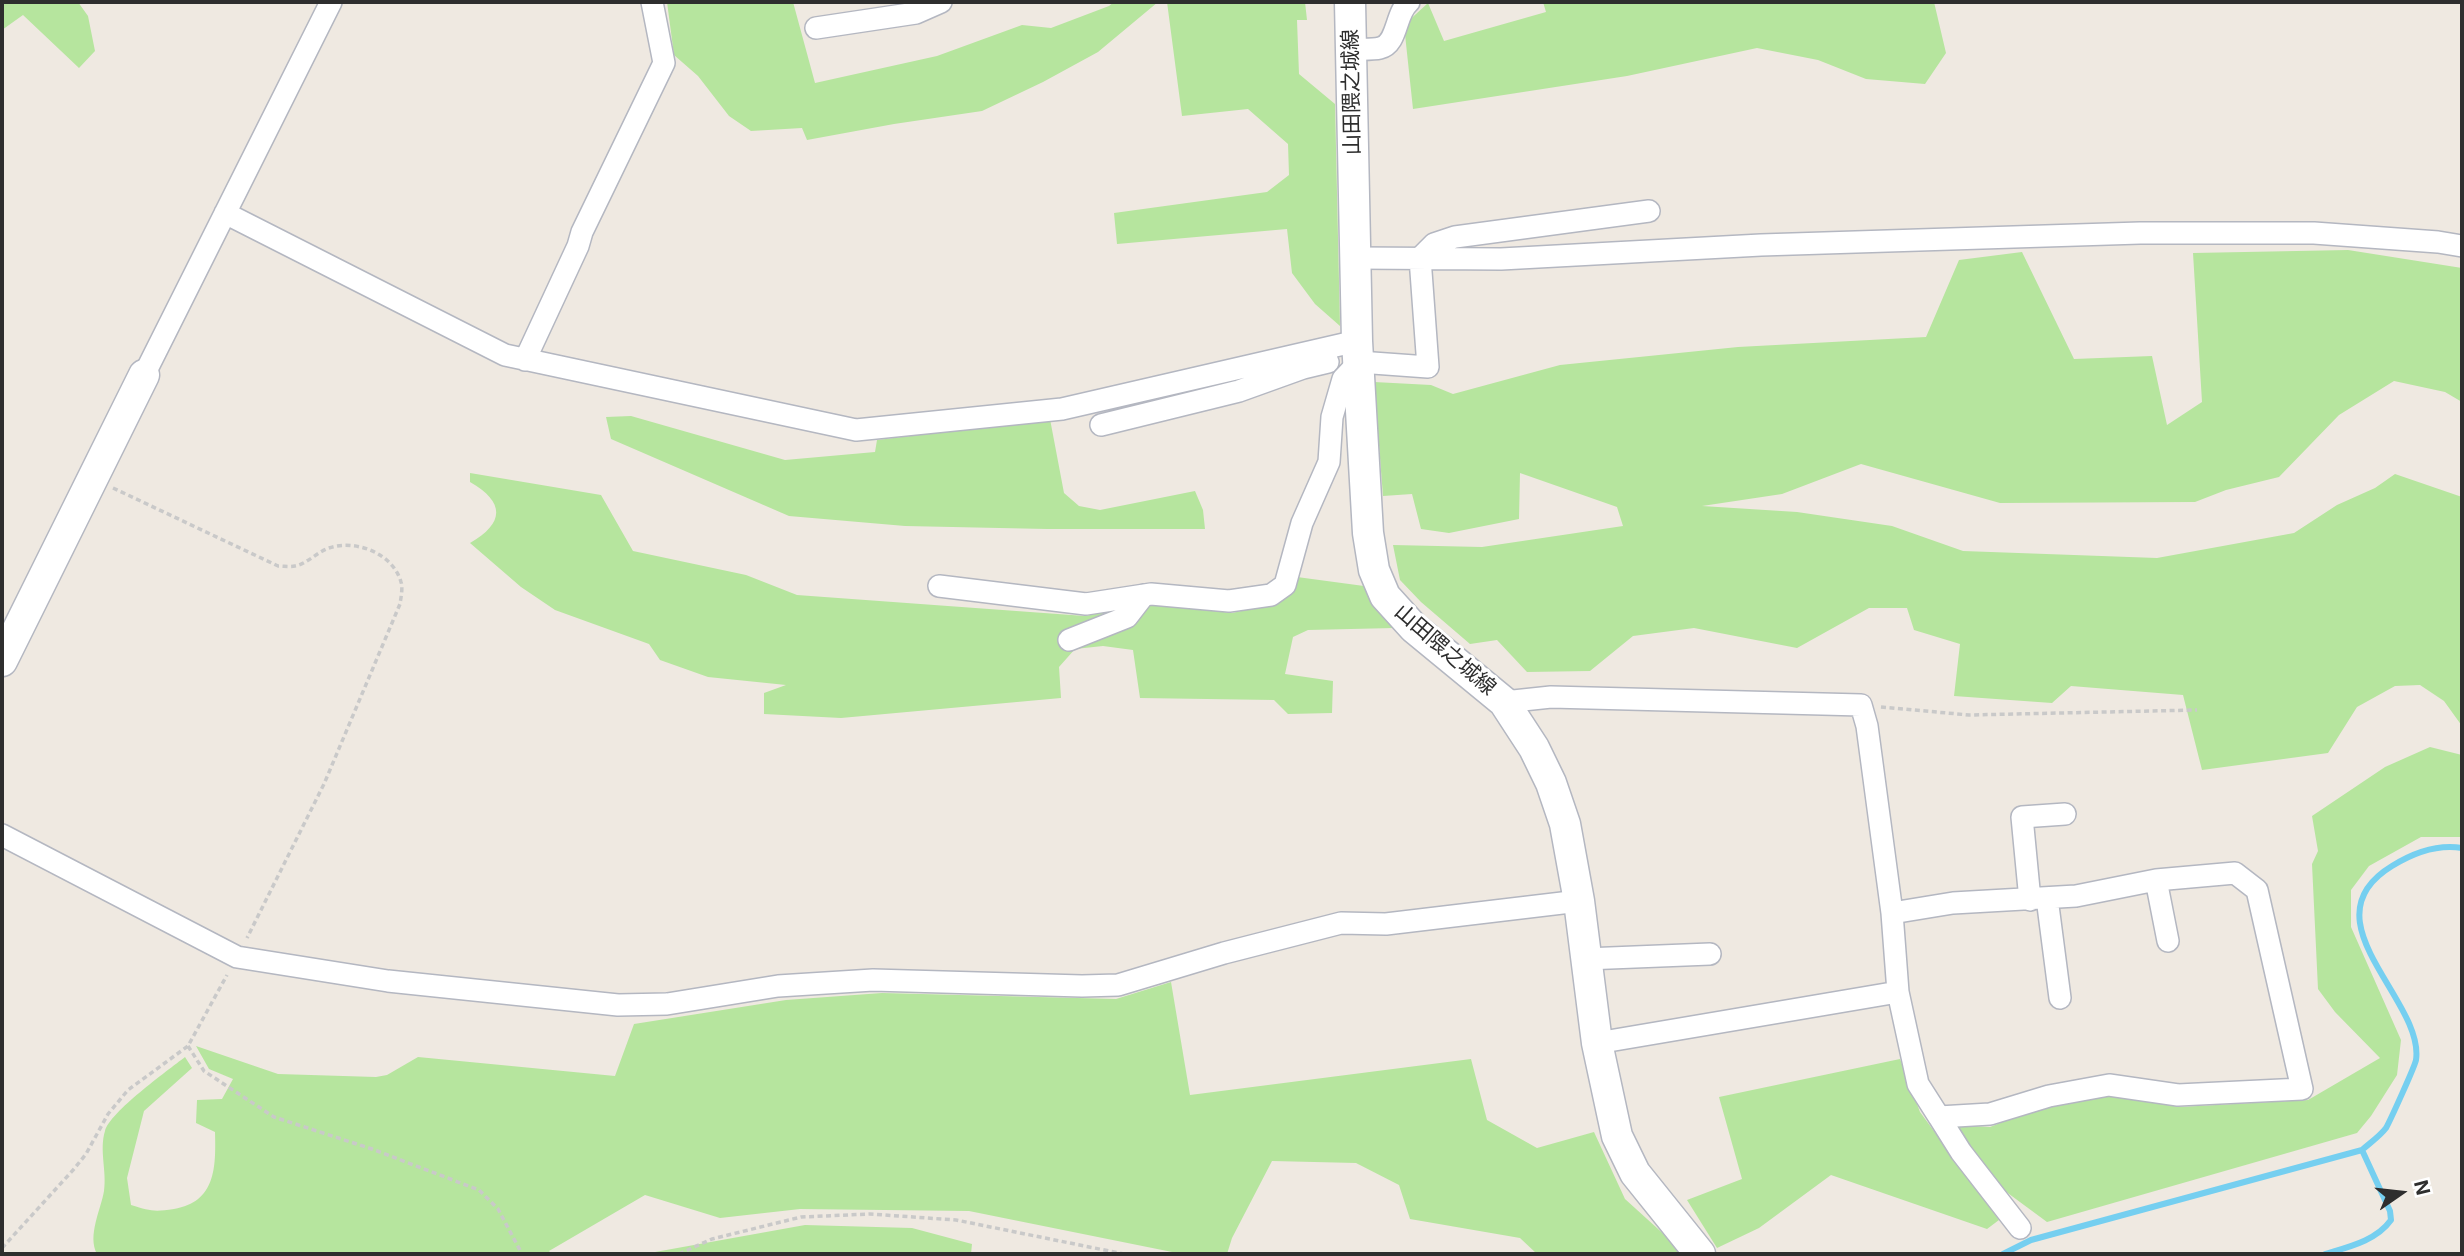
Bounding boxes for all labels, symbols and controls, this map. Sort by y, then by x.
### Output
street label: 山田隈之城線 [1338,29,1366,155]
street label: 山田隈之城線 [1389,599,1501,701]
north arrow [2366,1158,2436,1228]
text: N [2409,1178,2435,1198]

